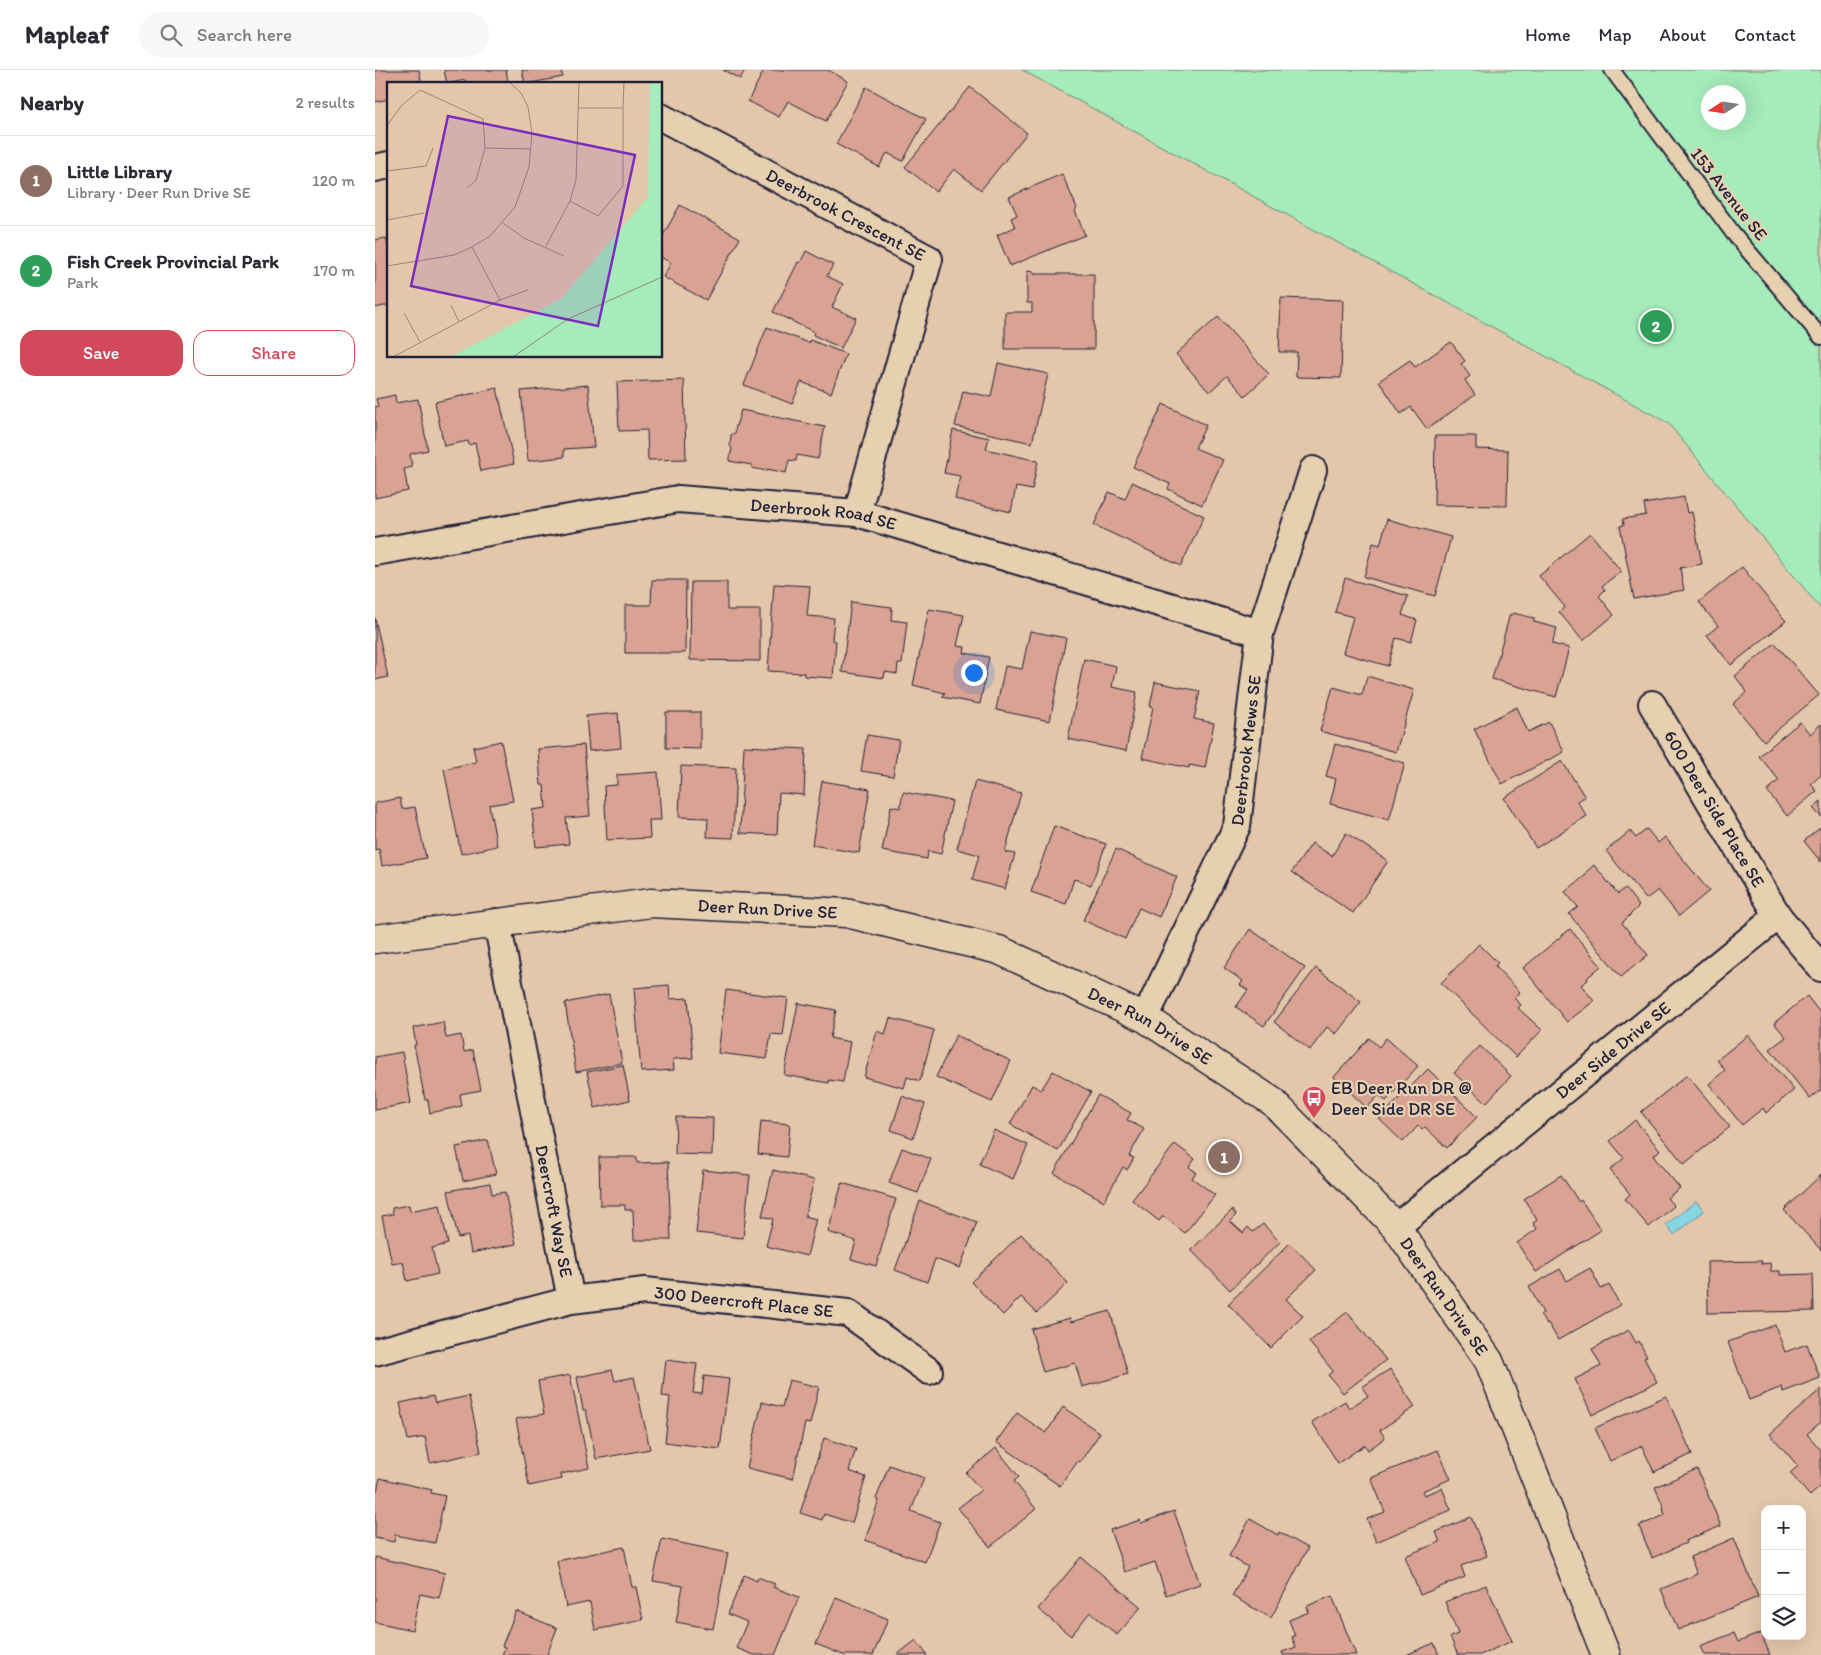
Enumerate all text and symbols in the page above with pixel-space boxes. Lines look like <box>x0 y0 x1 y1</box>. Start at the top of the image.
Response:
search box <box>139 12 489 57</box>
text: Mapleaf <box>25 20 109 49</box>
icon: search <box>157 21 185 49</box>
text: Search here <box>197 23 292 46</box>
text: Home <box>1525 24 1571 46</box>
text: Map <box>1599 24 1632 46</box>
text: About <box>1660 24 1706 46</box>
text: Contact <box>1734 24 1796 46</box>
inset map <box>387 82 663 358</box>
north arrow <box>1701 85 1746 130</box>
text: Nearby <box>20 90 84 115</box>
text: 2 results <box>295 93 355 112</box>
street label: 153 Avenue SE <box>1686 143 1772 245</box>
text: Little Library <box>67 160 172 183</box>
street label: Deerbrook Crescent SE <box>762 164 929 266</box>
text: 1 <box>32 171 40 190</box>
text: 120 m <box>312 171 355 190</box>
text: Library · Deer Run Drive SE <box>67 183 250 202</box>
text: Fish Creek Provincial Park <box>67 250 279 273</box>
text: 2 <box>32 261 40 280</box>
text: 170 m <box>313 261 355 280</box>
text: Park <box>67 273 98 292</box>
pin: 2 <box>1640 307 1672 345</box>
button: Save <box>20 330 183 376</box>
button: Share <box>193 330 355 376</box>
street label: Deerbrook Road SE <box>749 494 899 535</box>
your location <box>961 660 987 686</box>
street label: Deerbrook Mews SE <box>1226 674 1266 827</box>
street label: 600 Deer Side Place SE <box>1659 726 1770 891</box>
street label: Deer Run Drive SE <box>697 894 838 924</box>
street label: Deer Run Drive SE <box>1084 982 1216 1070</box>
street label: Deer Side Drive SE <box>1551 997 1675 1104</box>
place label: EB Deer Run DR @ Deer Side DR SE <box>1331 1077 1472 1120</box>
bus stop icon: EB Deer Run DR @ Deer Side DR SE <box>1301 1085 1327 1119</box>
pin: 1 <box>1208 1138 1240 1176</box>
street label: Deercroft Way SE <box>530 1143 578 1279</box>
street label: Deer Run Drive SE <box>1395 1233 1493 1360</box>
street label: 300 Deercroft Place SE <box>653 1281 834 1322</box>
map controls <box>1761 1505 1806 1640</box>
button: + <box>1761 1505 1806 1550</box>
button: − <box>1761 1550 1806 1595</box>
button: layers <box>1761 1595 1806 1640</box>

